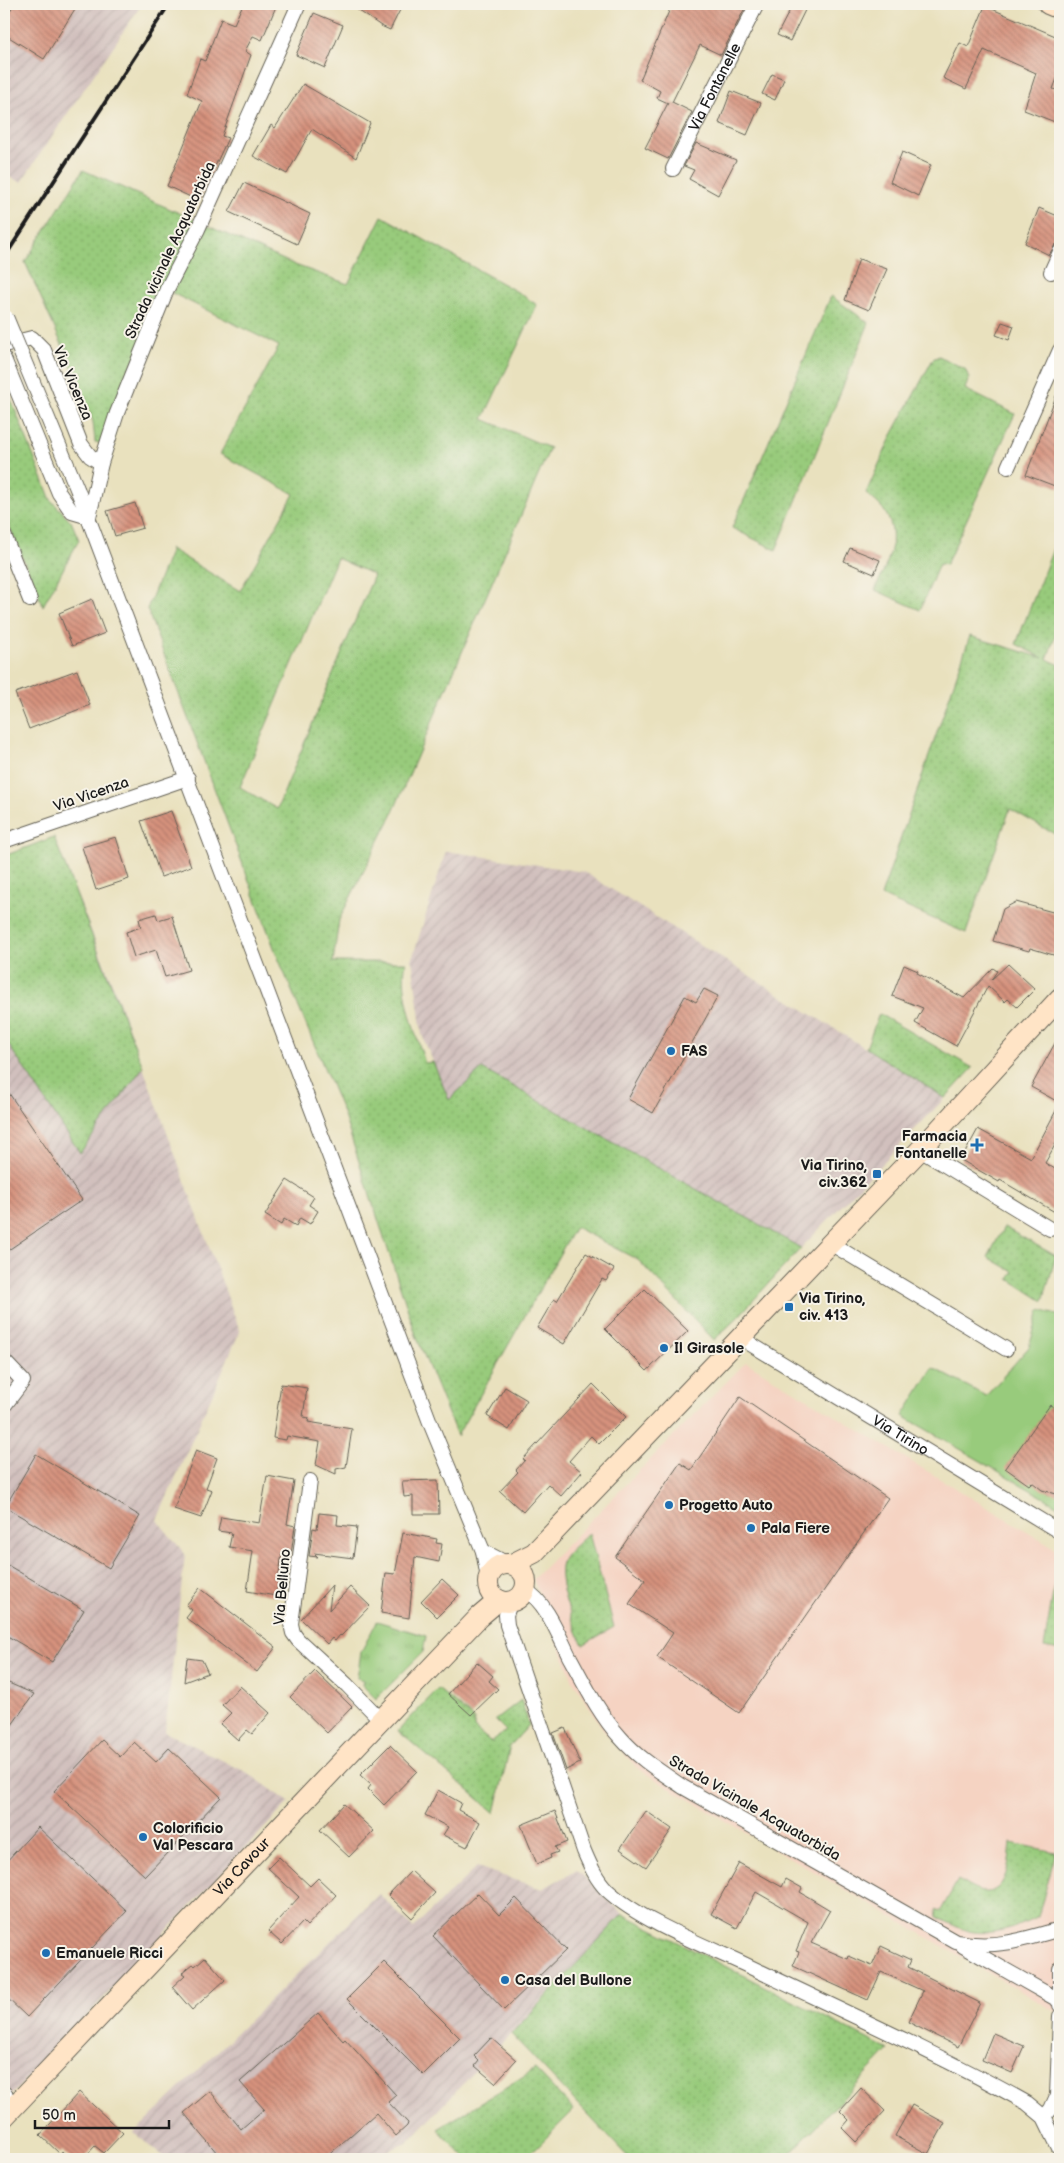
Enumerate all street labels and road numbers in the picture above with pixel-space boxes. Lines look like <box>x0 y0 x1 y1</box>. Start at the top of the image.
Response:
street label: Via Fontanelle <box>685 40 746 135</box>
street label: Strada vicinale Acquatorbida <box>121 159 220 342</box>
street label: Via Vicenza <box>48 343 97 423</box>
street label: Via Vicenza <box>51 773 131 816</box>
street label: Via Tirino <box>869 1411 932 1460</box>
street label: Via Belluno <box>270 1548 295 1626</box>
street label: Strada Vicinale Acquatorbida <box>666 1751 844 1865</box>
street label: Via Cavour <box>210 1834 275 1900</box>

